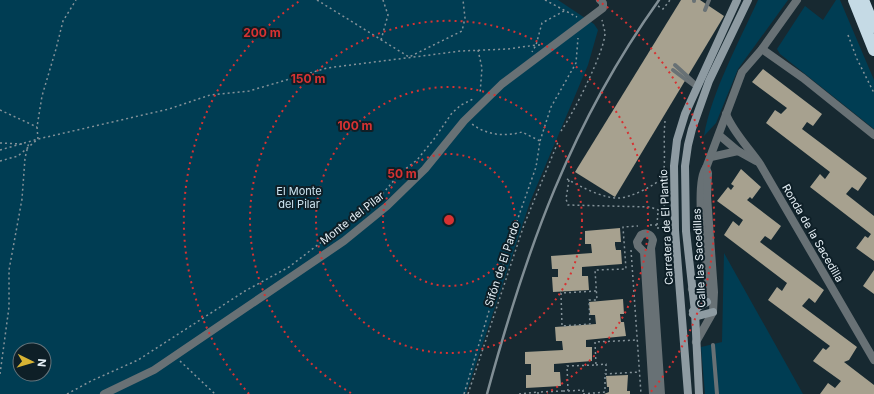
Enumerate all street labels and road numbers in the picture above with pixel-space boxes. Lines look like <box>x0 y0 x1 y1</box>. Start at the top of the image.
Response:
street label: Carretera de El Plantío <box>656 168 676 285</box>
street label: Ronda de la Sacedilla <box>779 181 847 285</box>
street label: Monte del Pilar <box>317 189 387 247</box>
street label: Calle las Sacedillas <box>689 208 709 308</box>
street label: Sifón de El Pardo <box>482 219 522 308</box>

